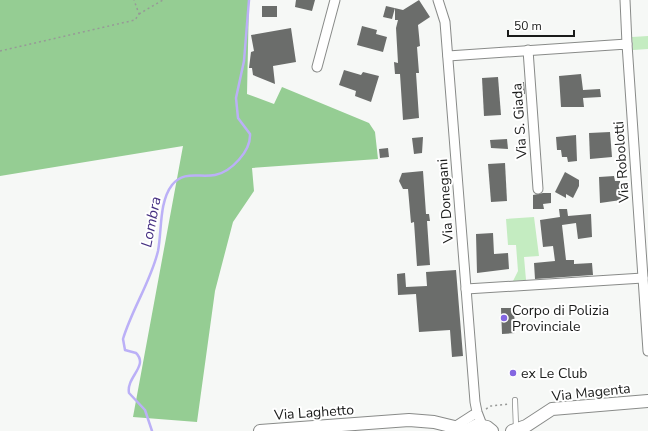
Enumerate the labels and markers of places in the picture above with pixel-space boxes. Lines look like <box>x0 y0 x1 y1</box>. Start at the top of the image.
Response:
place label: Corpo di Polizia Provinciale <box>512 301 609 336</box>
marker: Corpo di Polizia Provinciale <box>499 313 509 323</box>
place label: ex Le Club <box>521 364 588 383</box>
marker: ex Le Club <box>508 368 518 378</box>

